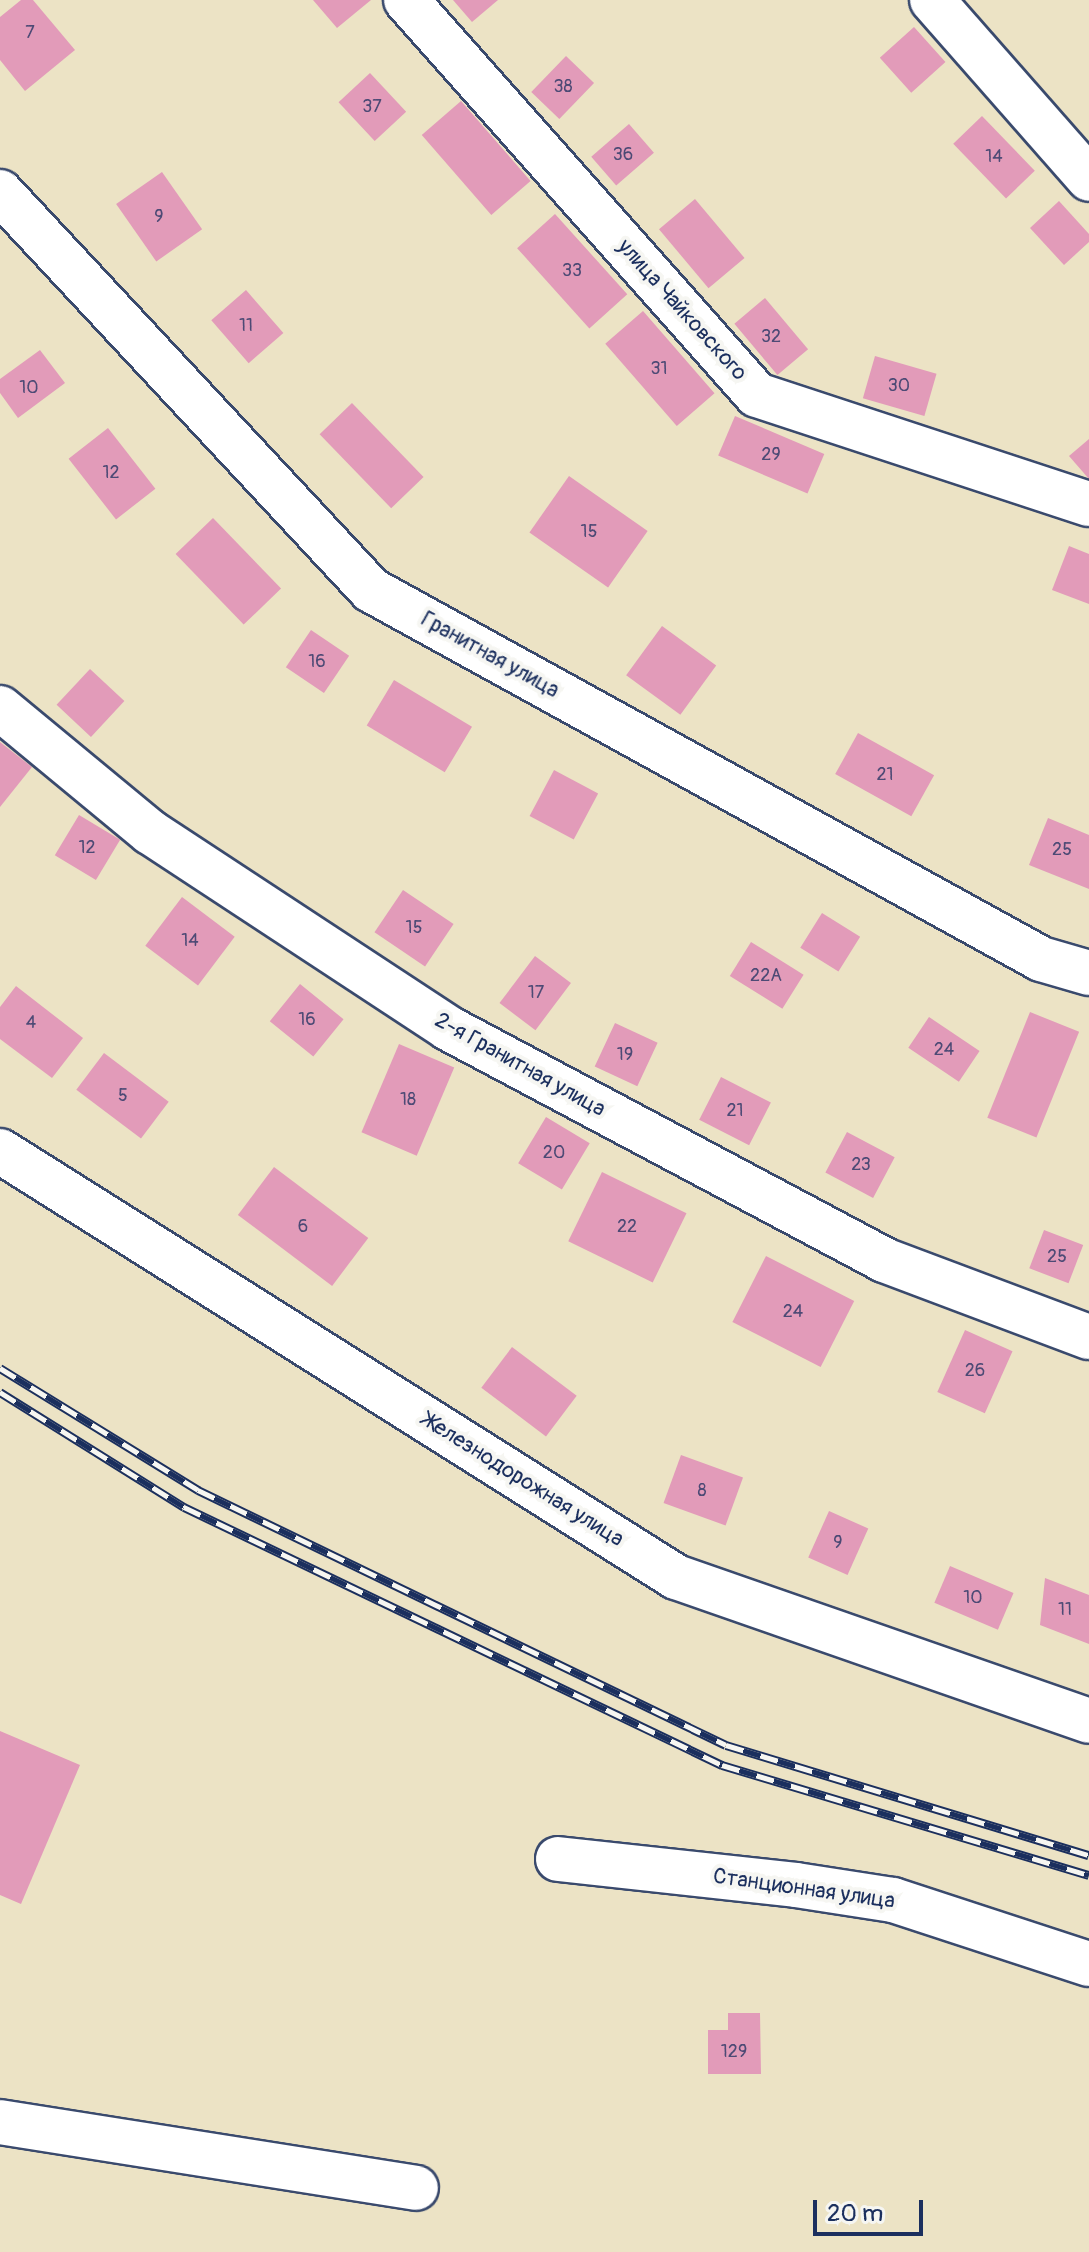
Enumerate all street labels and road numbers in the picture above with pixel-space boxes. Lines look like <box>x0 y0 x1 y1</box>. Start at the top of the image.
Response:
street label: улица Чайковского <box>612 234 752 386</box>
street label: Гранитная улица <box>416 606 564 704</box>
street label: 2-я Гранитная улица <box>430 1007 610 1123</box>
street label: Железнодорожная улица <box>418 1407 628 1553</box>
street label: Станционная улица <box>711 1863 897 1915</box>

